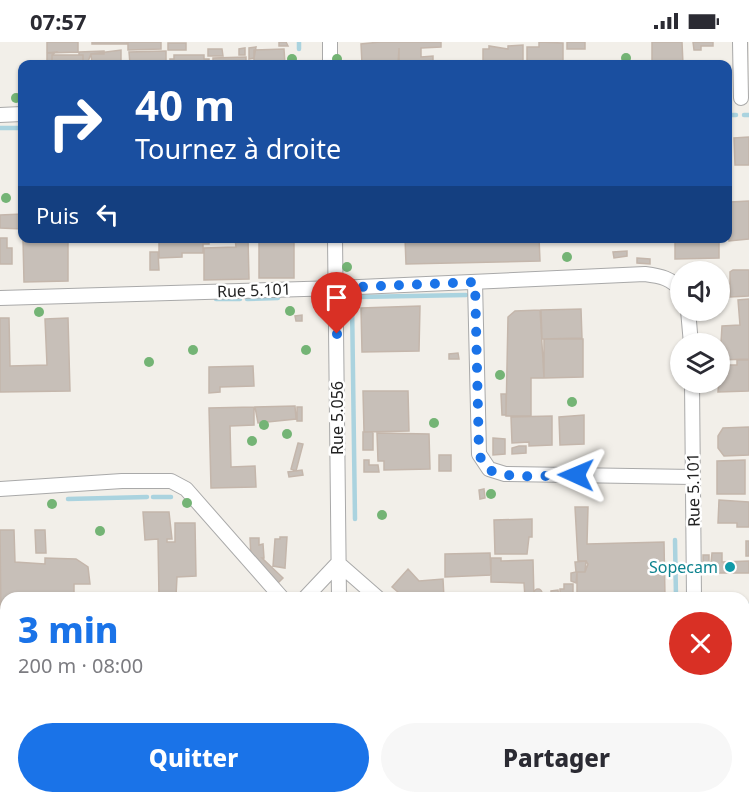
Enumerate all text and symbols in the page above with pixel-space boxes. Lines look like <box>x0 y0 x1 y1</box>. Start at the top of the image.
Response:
text: 07:57 <box>30 6 87 36</box>
text: 40 m <box>135 76 235 133</box>
icon: right <box>36 84 114 162</box>
text: Tournez à droite <box>135 130 341 167</box>
icon: left <box>91 198 124 231</box>
text: Puis <box>36 200 79 230</box>
map controls <box>670 261 730 393</box>
button: sound <box>670 261 730 321</box>
pin <box>311 272 362 334</box>
street label: Rue 5.101 <box>217 278 291 302</box>
icon: arrive <box>320 281 353 314</box>
button: layers <box>670 333 730 393</box>
street label: Rue 5.056 <box>326 381 348 455</box>
position arrow <box>544 443 608 507</box>
street label: Rue 5.101 <box>681 453 705 527</box>
place label: Sopecam <box>649 556 718 578</box>
marker: Sopecam <box>723 560 737 574</box>
text: 3 min <box>18 605 119 654</box>
button: close <box>669 612 732 675</box>
text: 200 m · 08:00 <box>18 652 143 679</box>
button: Quitter <box>18 723 369 792</box>
button: Partager <box>381 723 732 792</box>

